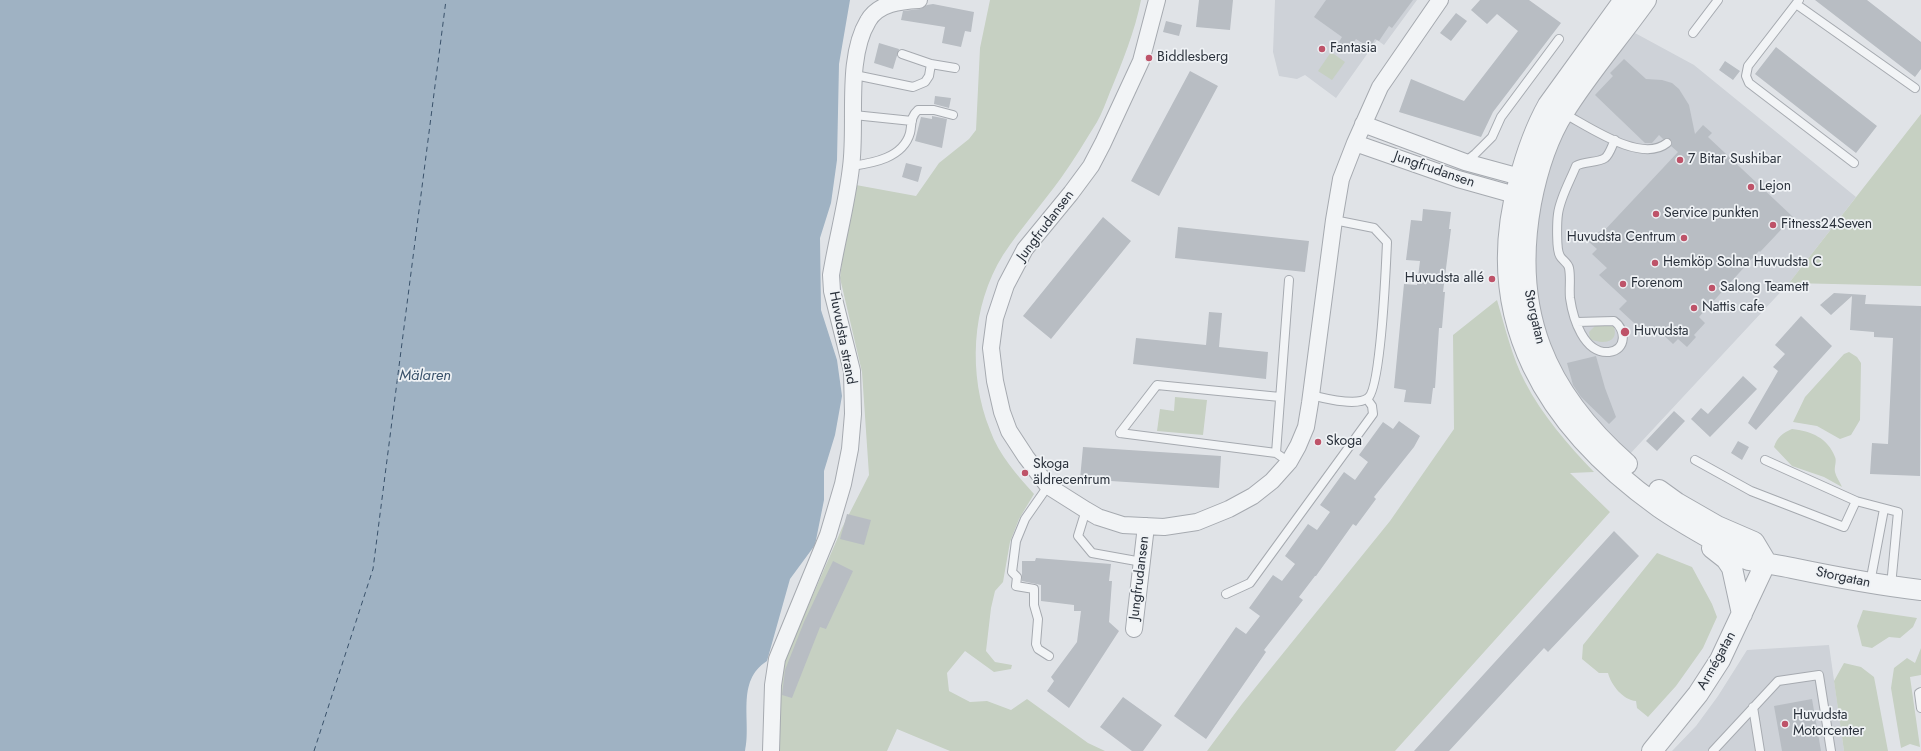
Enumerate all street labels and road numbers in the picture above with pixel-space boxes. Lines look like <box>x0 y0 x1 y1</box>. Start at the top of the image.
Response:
street label: Jungfrudansen <box>1391 148 1477 192</box>
street label: Jungfrudansen <box>1014 187 1078 265</box>
street label: Storgatan <box>1520 288 1548 346</box>
street label: Huvudsta strand <box>825 290 859 386</box>
street label: Jungfrudansen <box>1127 535 1153 621</box>
street label: Storgatan <box>1814 564 1872 592</box>
street label: Armégatan <box>1694 629 1740 693</box>

